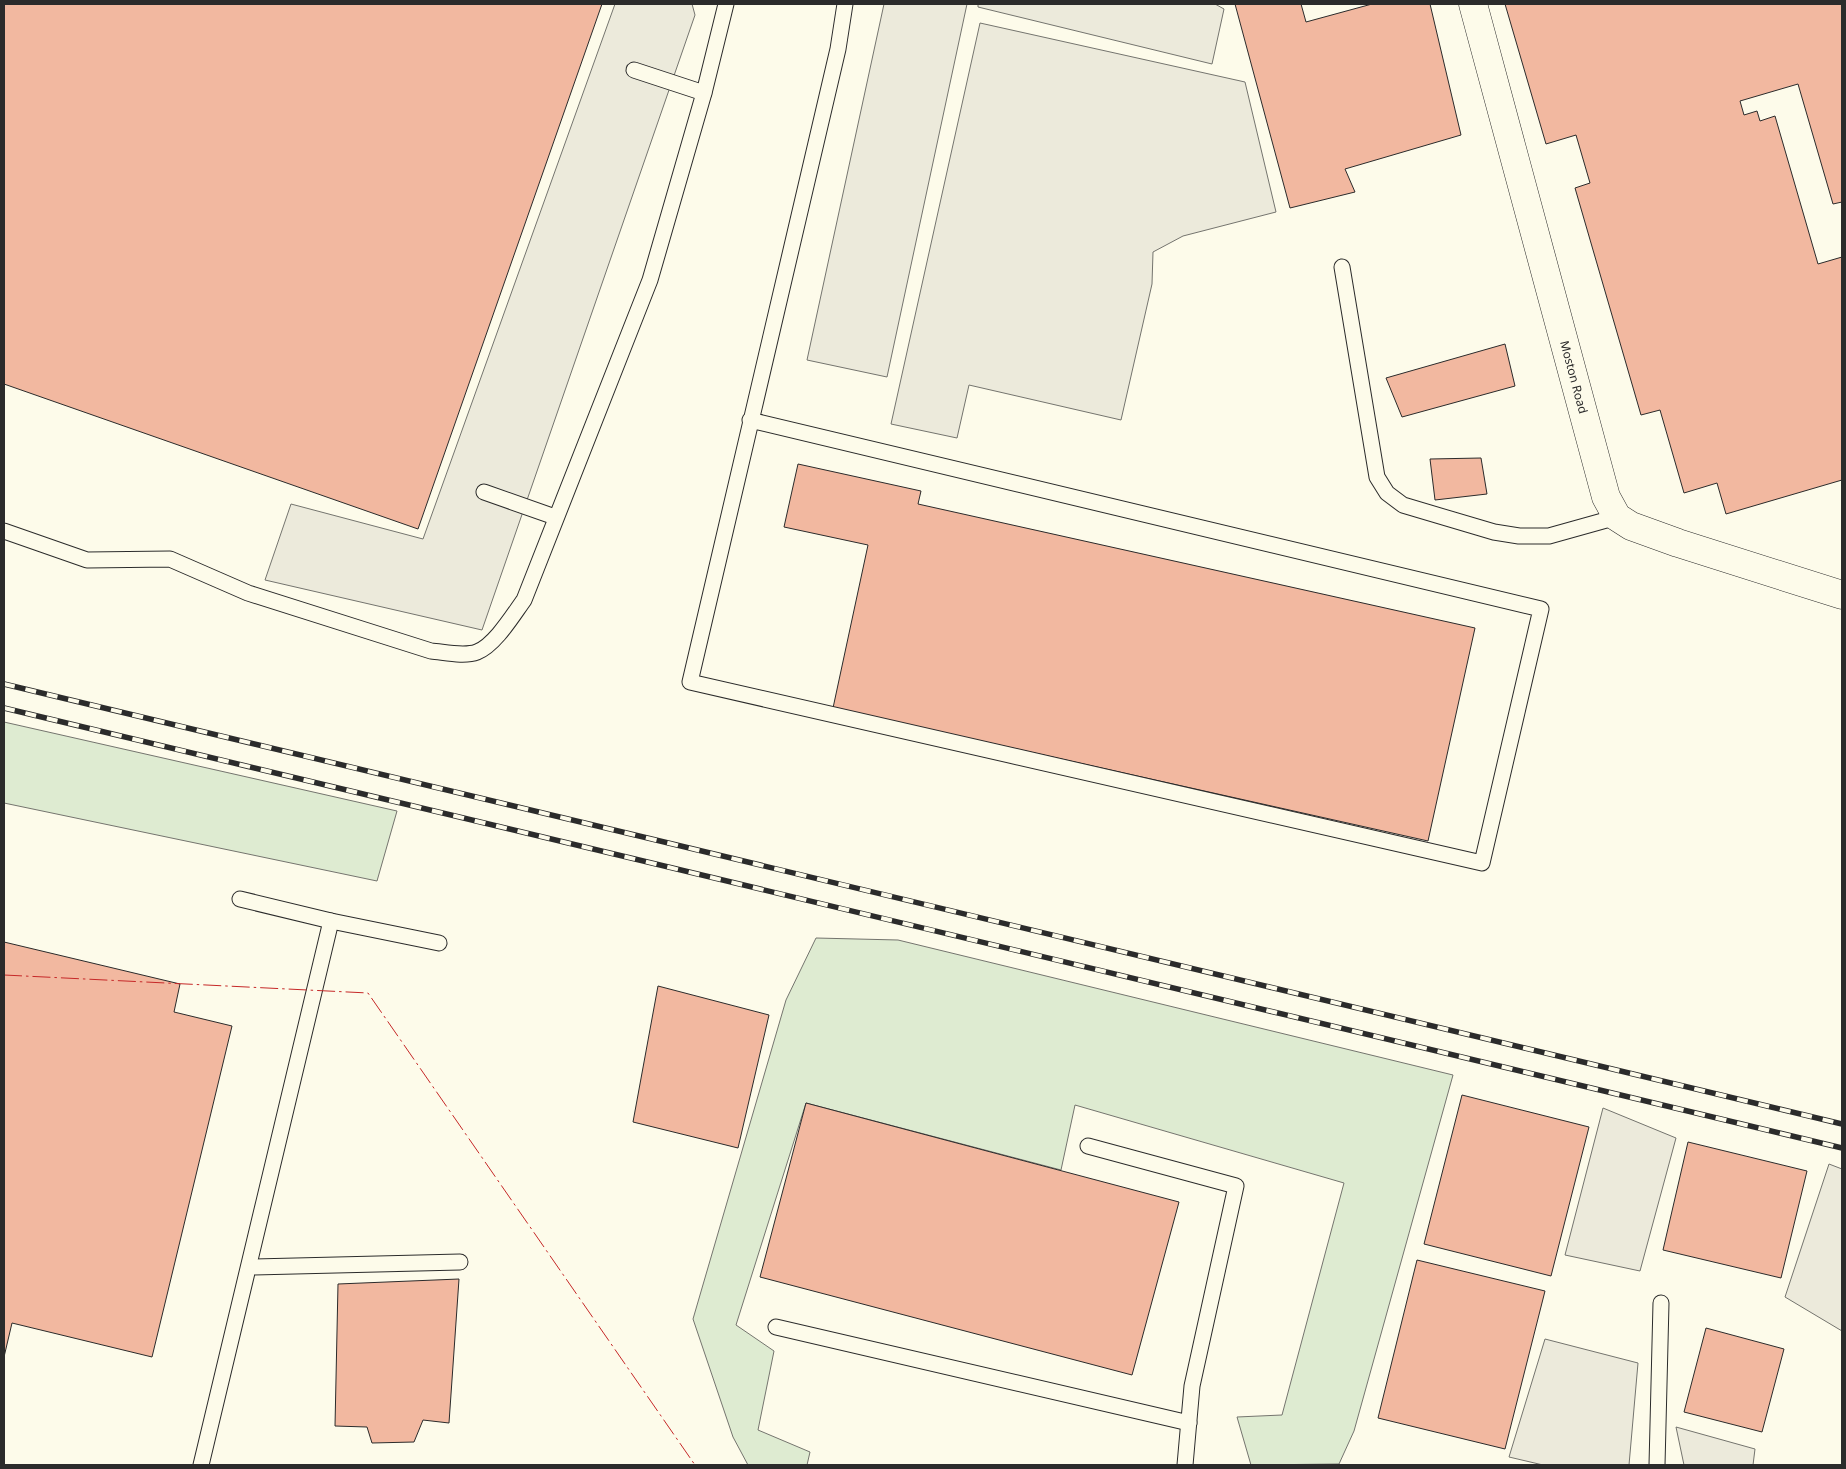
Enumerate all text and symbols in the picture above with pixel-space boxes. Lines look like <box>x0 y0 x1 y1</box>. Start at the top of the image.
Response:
street label: Moston Road <box>1556 339 1592 415</box>

